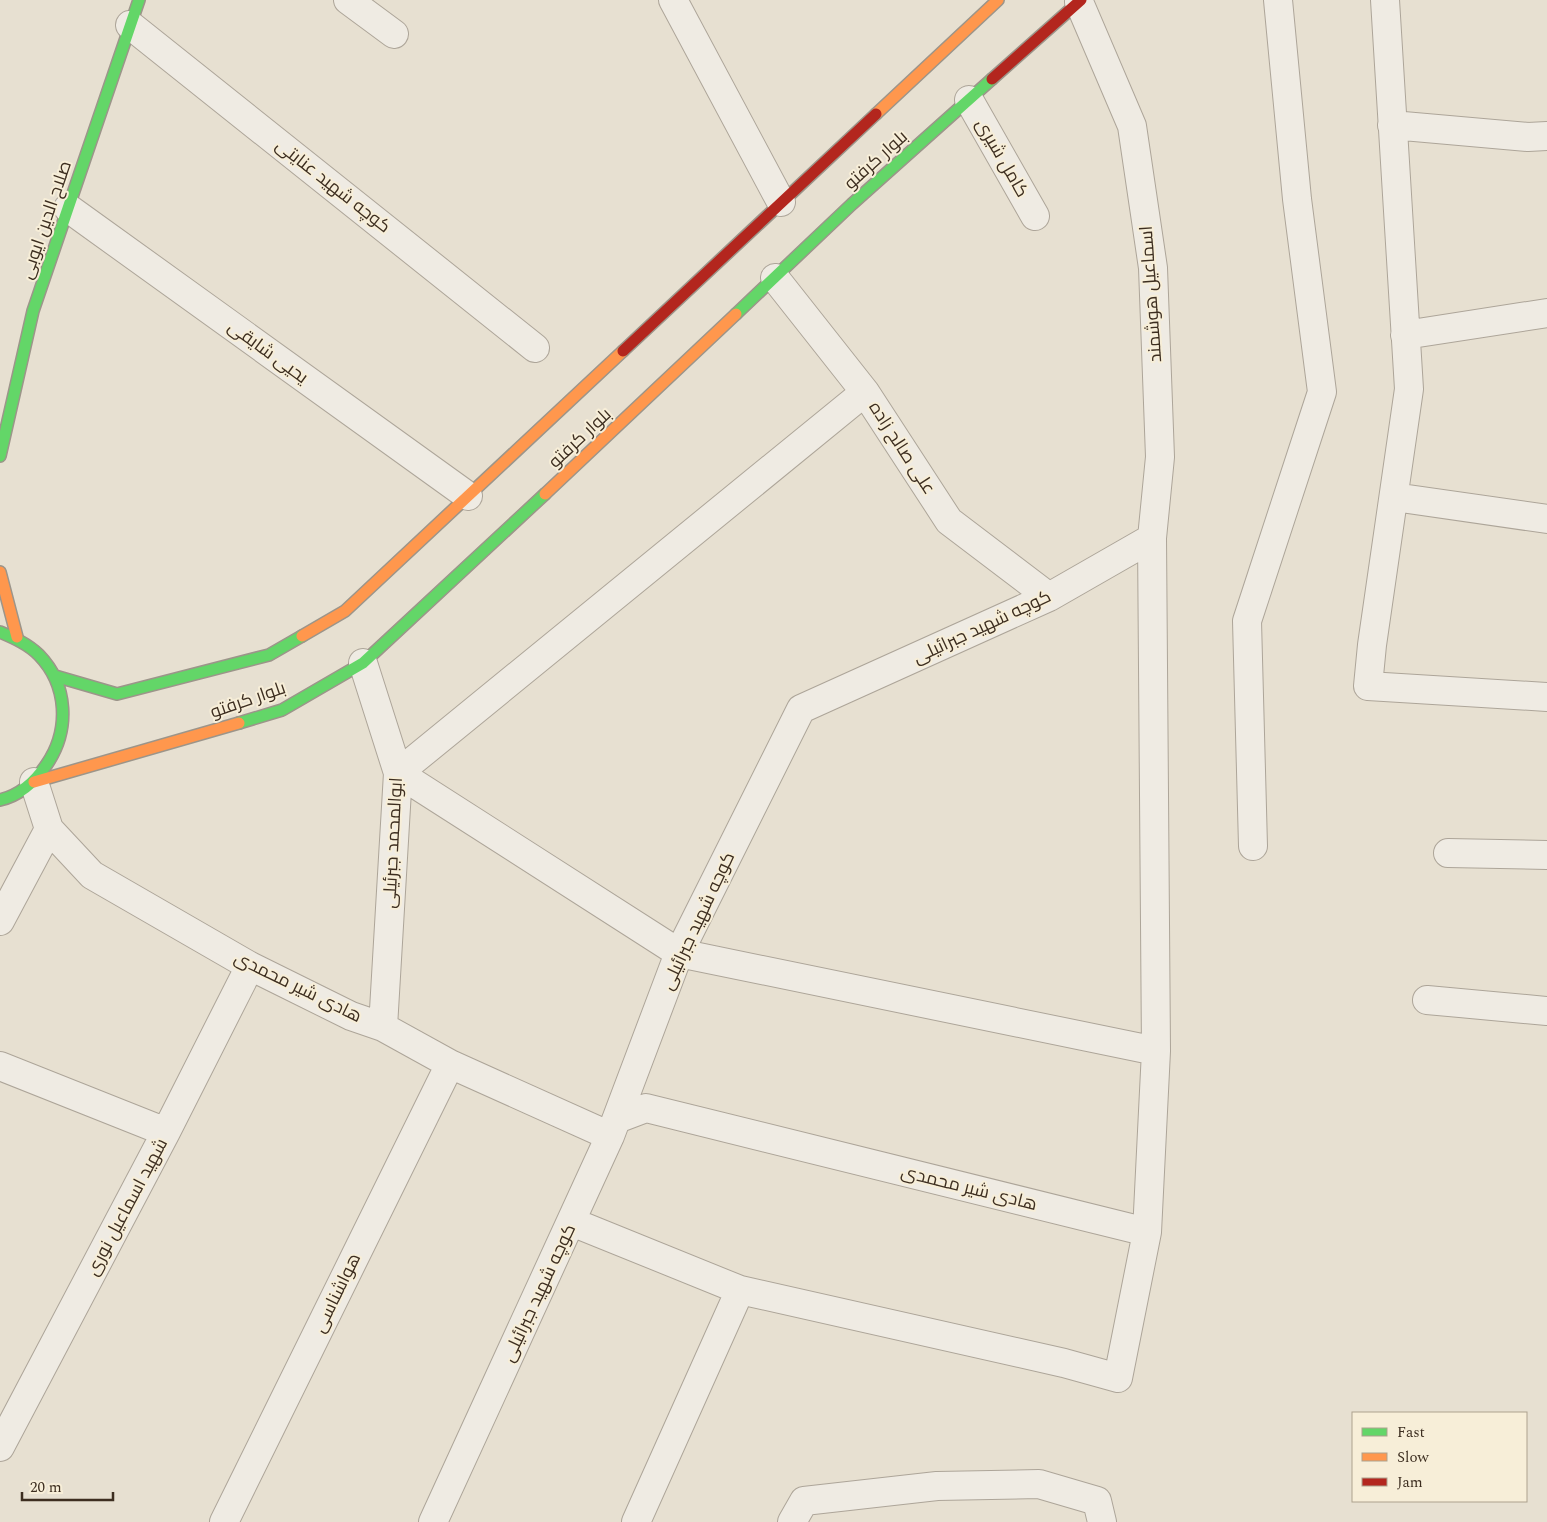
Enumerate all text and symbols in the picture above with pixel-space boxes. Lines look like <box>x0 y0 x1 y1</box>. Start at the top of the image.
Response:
street label: کامل شیری <box>969 114 1035 202</box>
street label: بلوار کرفتو <box>838 124 914 196</box>
street label: کوچه شهید عنایتی <box>270 132 396 240</box>
street label: صلاح الدین ایوبی <box>13 157 79 283</box>
street label: اسماعیل هوشمند <box>1133 225 1169 363</box>
street label: یحیی شایقی <box>222 314 314 391</box>
street label: علی صالح زاده <box>862 396 942 500</box>
street label: بلوار کرفتو <box>542 401 618 475</box>
street label: کوچه شهید جبرائیلی <box>908 583 1056 671</box>
street label: بلوار کرفتو <box>207 675 289 725</box>
street label: ابوالمحمد جبرئیلی <box>376 777 410 909</box>
street label: کوچه شهید جبرائیلی <box>654 847 742 995</box>
street label: هادی شیر محمدی <box>229 944 367 1030</box>
street label: شهید اسماعیل نوری <box>79 1133 175 1281</box>
street label: هادی شیر محمدی <box>898 1158 1040 1218</box>
street label: کوچه شهید جبرائیلی <box>495 1219 583 1367</box>
street label: هواشناسی <box>306 1248 368 1338</box>
legend <box>1352 1412 1527 1502</box>
text: Fast <box>1397 1421 1425 1444</box>
text: Slow <box>1397 1446 1429 1469</box>
scale bar <box>22 1470 114 1502</box>
text: Jam <box>1397 1471 1423 1494</box>
text: 20 m <box>30 1476 62 1499</box>

